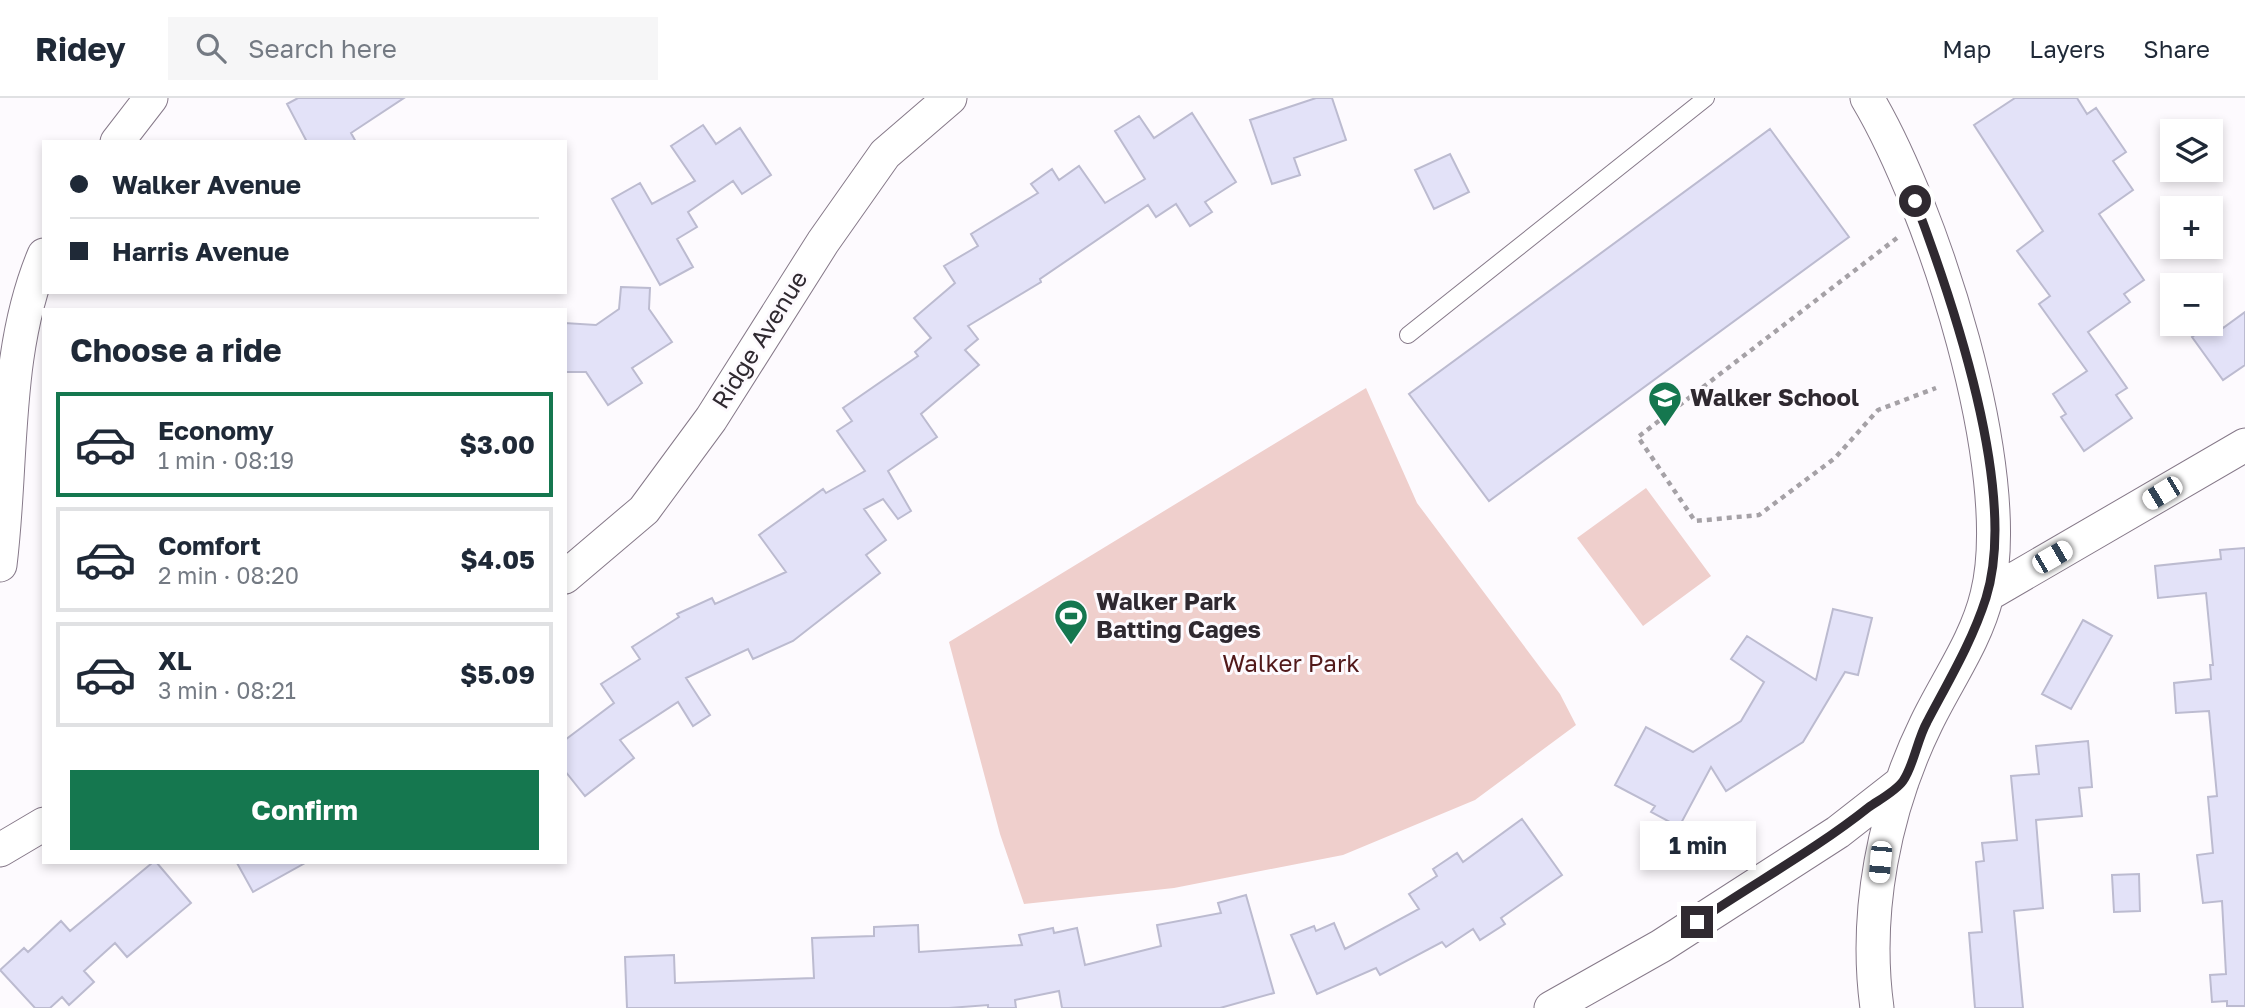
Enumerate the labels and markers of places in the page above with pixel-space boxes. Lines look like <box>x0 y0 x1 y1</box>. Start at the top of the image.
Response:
school or university icon: Walker School <box>1646 379 1684 428</box>
place label: Walker School <box>1690 382 1859 411</box>
place label: Walker Park Batting Cages <box>1096 586 1261 643</box>
sports icon: Walker Park Batting Cages <box>1052 597 1090 646</box>

